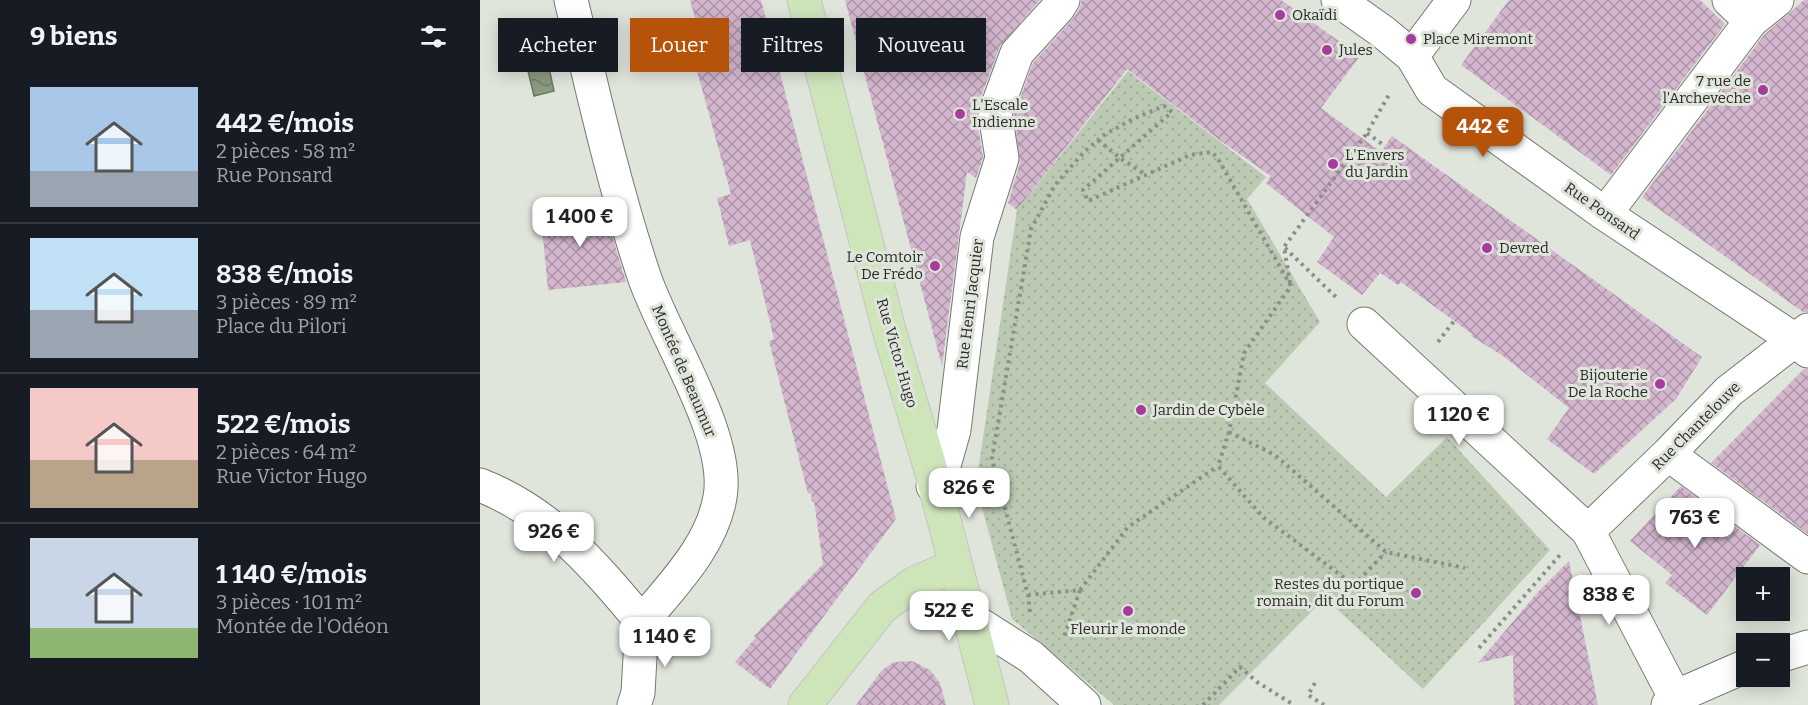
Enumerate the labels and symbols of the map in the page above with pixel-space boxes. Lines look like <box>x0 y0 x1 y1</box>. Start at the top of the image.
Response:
place label: Okaïdi <box>1292 6 1338 24</box>
marker: Okaïdi <box>1273 8 1287 22</box>
place label: Place Miremont <box>1423 30 1533 48</box>
marker: Place Miremont <box>1404 32 1418 46</box>
place label: Jules <box>1338 41 1373 59</box>
marker: Jules <box>1320 43 1334 57</box>
place label: 7 rue de l'Archeveche <box>1663 72 1751 107</box>
marker: 7 rue de l'Archeveche <box>1756 83 1770 97</box>
place label: L'Escale Indienne <box>972 96 1036 131</box>
marker: L'Escale Indienne <box>953 107 967 121</box>
pin: 442 € <box>1441 107 1525 158</box>
place label: L'Envers du Jardin <box>1345 146 1409 181</box>
marker: L'Envers du Jardin <box>1326 157 1340 171</box>
street label: Rue Ponsard <box>1561 179 1643 244</box>
pin: 1 400 € <box>525 197 635 248</box>
street label: Rue Henri Jacquier <box>953 238 987 370</box>
place label: Devred <box>1499 239 1549 257</box>
marker: Devred <box>1480 241 1494 255</box>
place label: Le Comtoir De Frédo <box>847 248 923 283</box>
marker: Le Comtoir De Frédo <box>928 259 942 273</box>
street label: Rue Victor Hugo <box>873 296 921 410</box>
street label: Montée de Beaumur <box>648 302 720 440</box>
place label: Bijouterie De la Roche <box>1568 366 1648 401</box>
marker: Bijouterie De la Roche <box>1653 377 1667 391</box>
street label: Rue Chantelouve <box>1648 378 1744 474</box>
pin: 1 120 € <box>1404 395 1514 446</box>
place label: Jardin de Cybèle <box>1152 401 1265 419</box>
marker: Jardin de Cybèle <box>1134 403 1148 417</box>
pin: 826 € <box>927 468 1011 519</box>
pin: 763 € <box>1653 498 1737 549</box>
pin: 926 € <box>512 512 596 563</box>
place label: Restes du portique romain, dit du Forum <box>1257 575 1405 610</box>
pin: 838 € <box>1567 575 1651 626</box>
marker: Restes du portique romain, dit du Forum <box>1409 586 1423 600</box>
pin: 522 € <box>907 591 991 642</box>
marker: Fleurir le monde <box>1121 604 1135 618</box>
pin: 1 140 € <box>610 617 720 668</box>
place label: Fleurir le monde <box>1070 620 1186 638</box>

